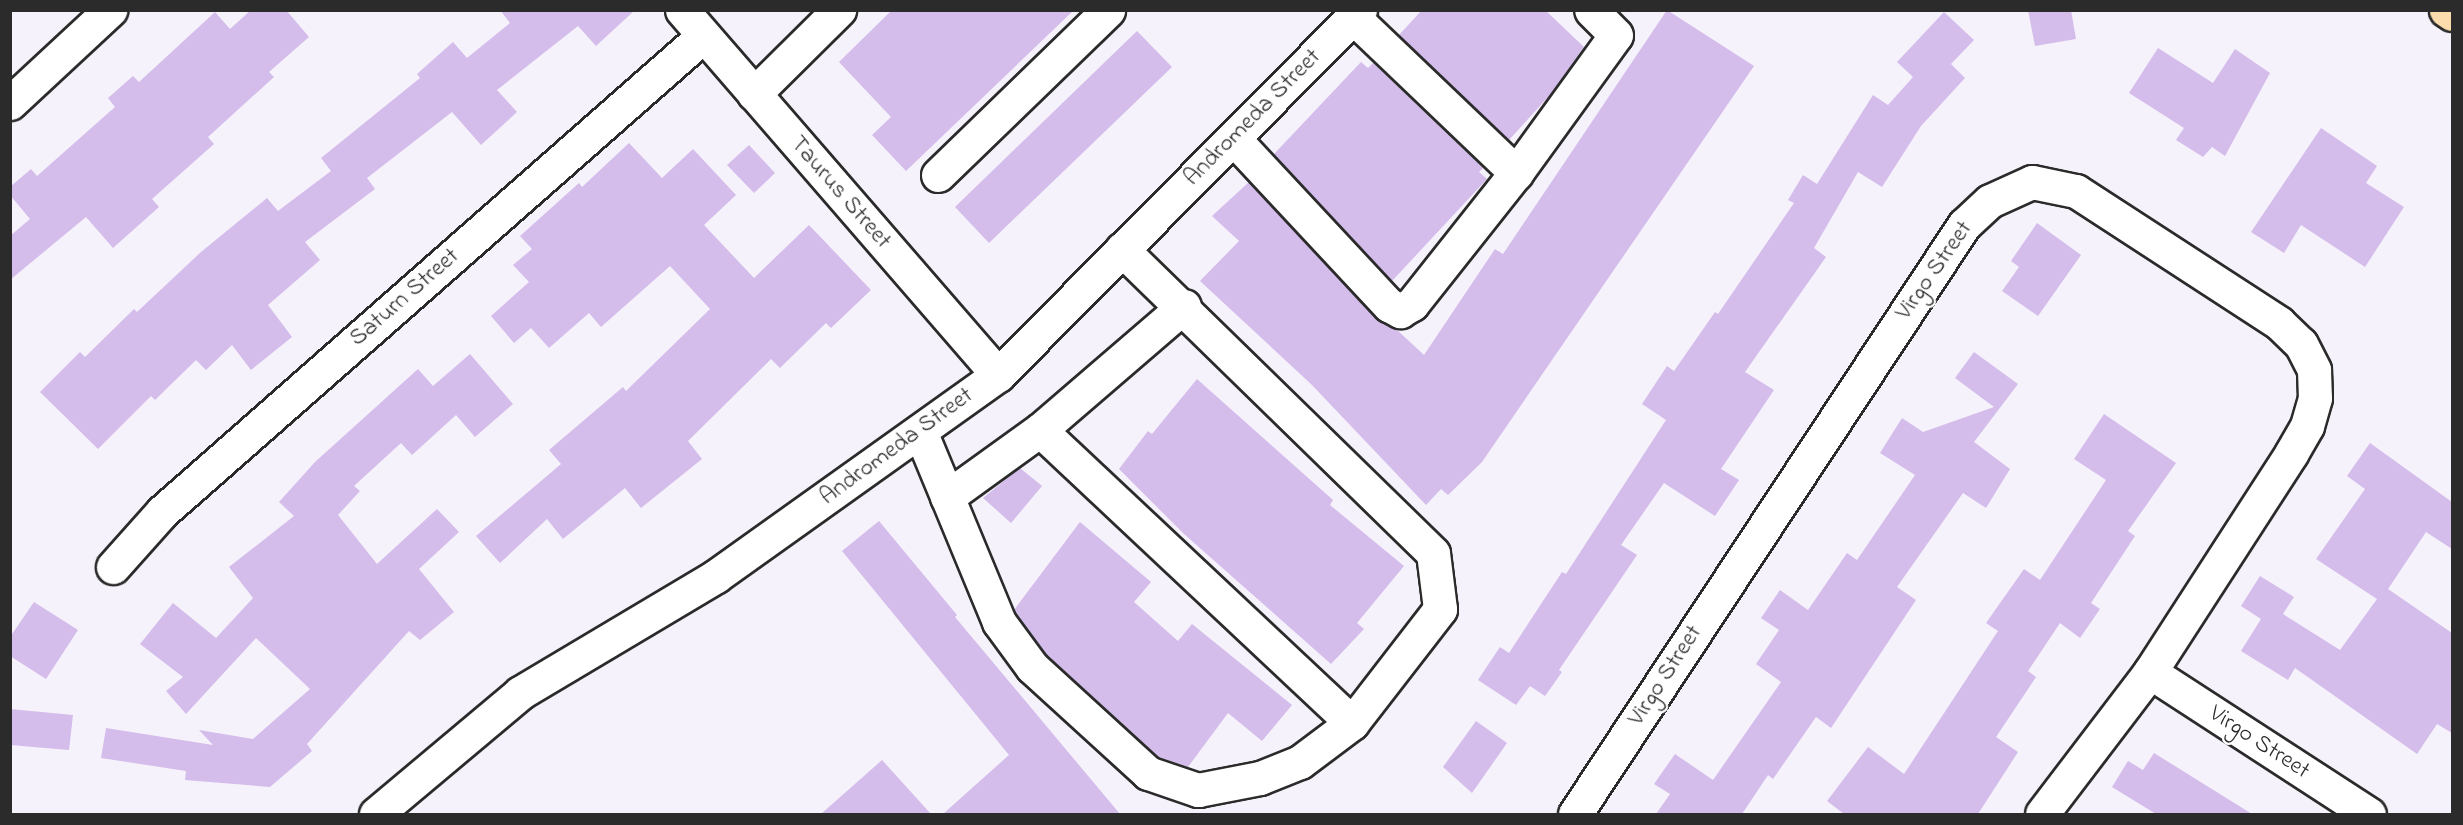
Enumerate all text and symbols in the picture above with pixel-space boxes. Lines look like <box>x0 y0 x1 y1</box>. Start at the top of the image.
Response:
street label: Andromeda Street <box>1178 43 1328 193</box>
street label: Taurus Street <box>783 131 897 255</box>
street label: Virgo Street <box>1891 216 1979 326</box>
street label: Saturn Street <box>344 243 466 353</box>
street label: Andromeda Street <box>815 382 979 512</box>
street label: Virgo Street <box>1623 620 1709 732</box>
street label: Virgo Street <box>2203 700 2315 786</box>

